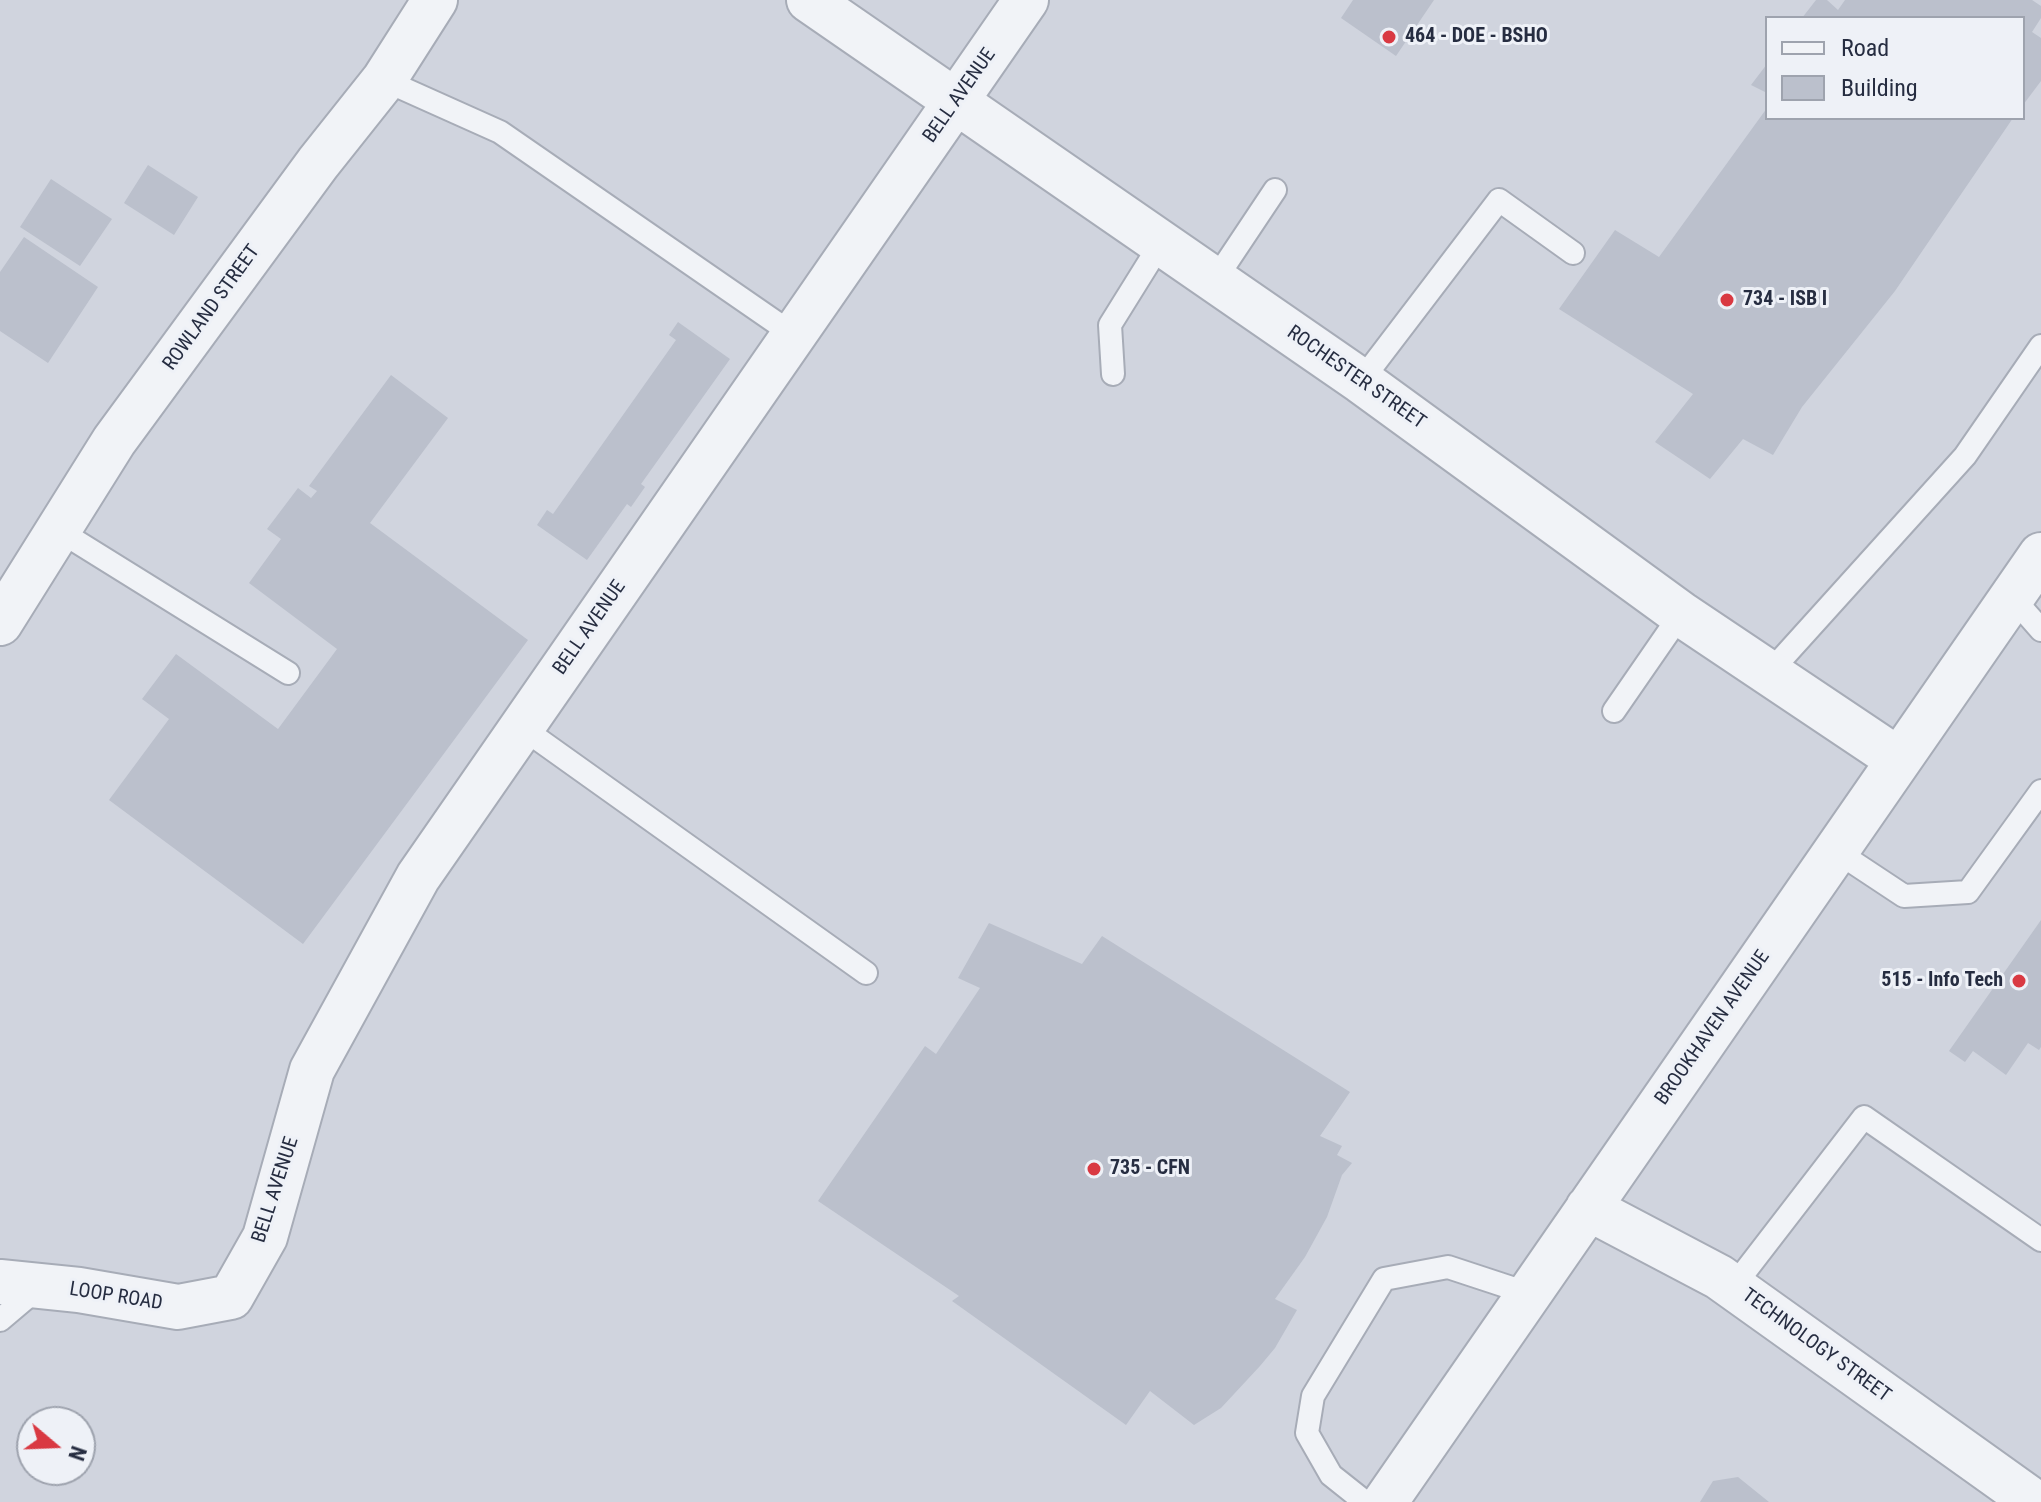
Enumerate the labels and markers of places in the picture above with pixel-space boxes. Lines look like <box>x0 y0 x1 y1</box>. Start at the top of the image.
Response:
place label: 464 - DOE - BSHO <box>1405 25 1548 49</box>
marker: 464 - DOE - BSHO <box>1380 28 1398 46</box>
place label: 734 - ISB I <box>1743 288 1827 312</box>
marker: 734 - ISB I <box>1718 291 1736 309</box>
place label: 515 - Info Tech <box>1881 969 2003 993</box>
marker: 515 - Info Tech <box>2010 972 2028 990</box>
place label: 735 - CFN <box>1110 1157 1190 1181</box>
marker: 735 - CFN <box>1085 1160 1103 1178</box>

